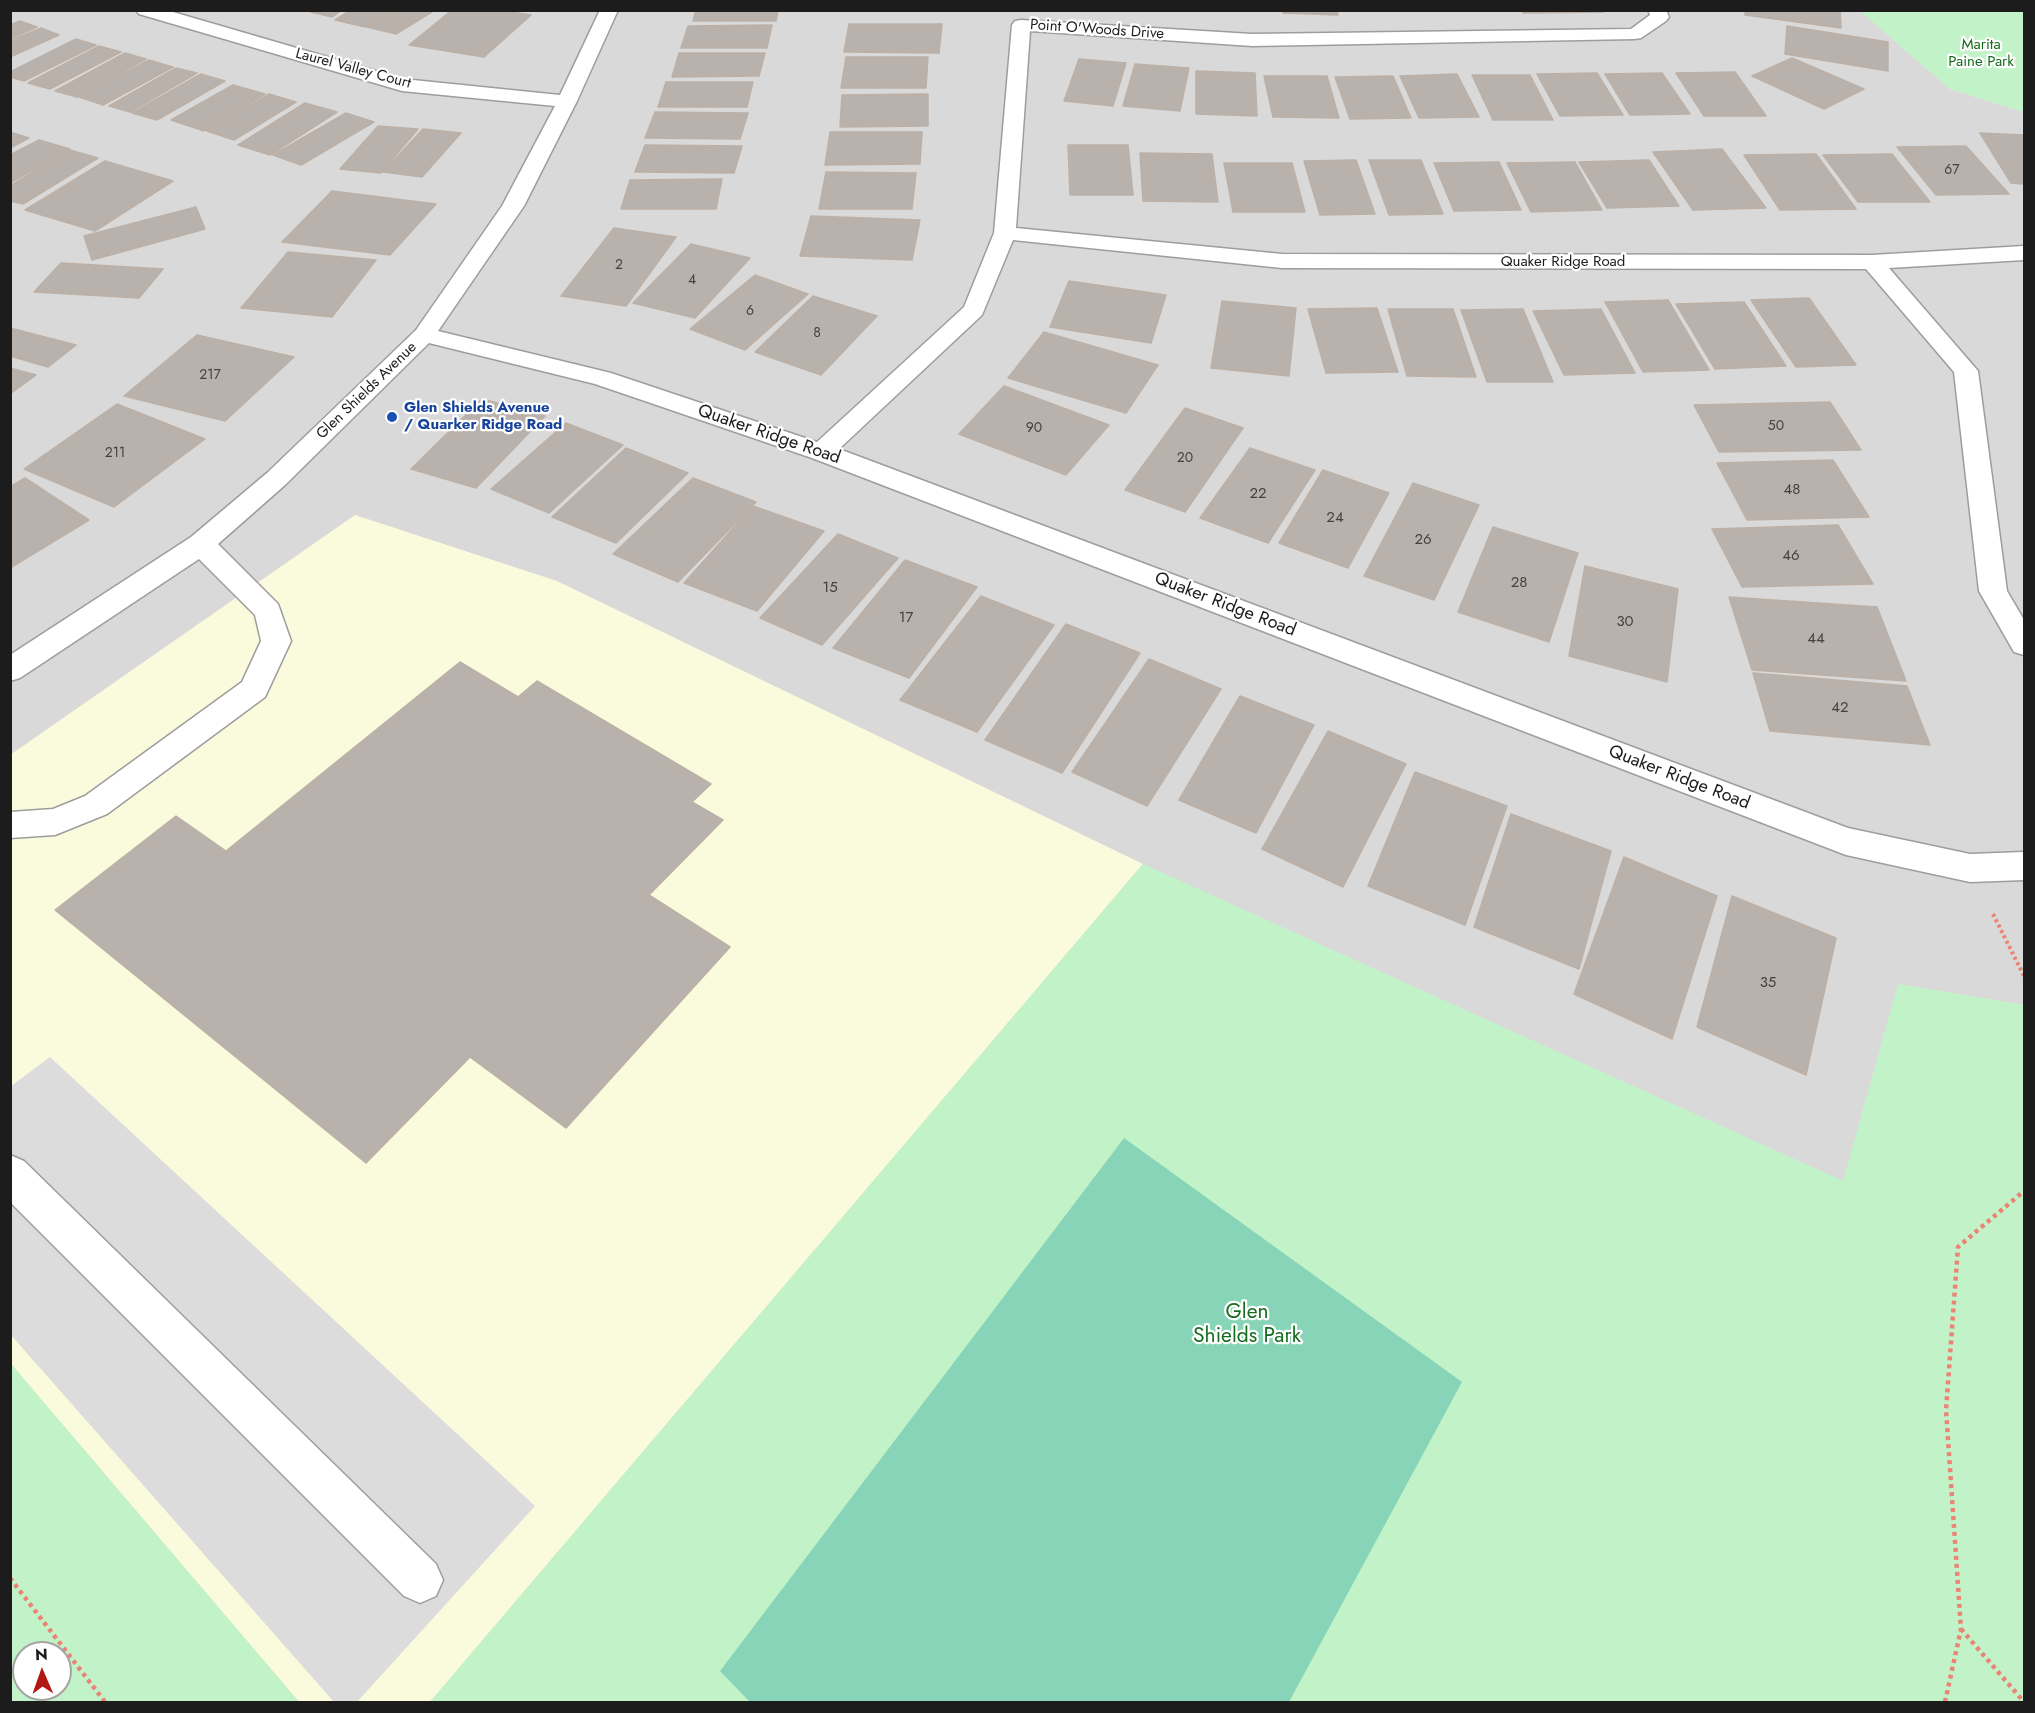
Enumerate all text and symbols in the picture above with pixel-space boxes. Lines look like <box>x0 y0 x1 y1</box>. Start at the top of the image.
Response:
street label: Point O'Woods Drive <box>1029 16 1165 44</box>
park label: Marita Paine Park <box>1948 36 2014 71</box>
street label: Laurel Valley Court <box>293 45 413 93</box>
house number: 67 <box>1944 163 1960 179</box>
street label: Quaker Ridge Road <box>1501 253 1625 271</box>
house number: 2 <box>615 258 623 274</box>
house number: 4 <box>688 273 696 289</box>
house number: 6 <box>746 304 754 320</box>
house number: 8 <box>813 326 821 342</box>
street label: Glen Shields Avenue <box>313 339 421 443</box>
house number: 217 <box>199 368 221 384</box>
place label: Glen Shields Avenue / Quarker Ridge Road <box>404 399 562 434</box>
street label: Quaker Ridge Road <box>695 400 843 470</box>
marker: Glen Shields Avenue / Quarker Ridge Road <box>385 410 399 424</box>
house number: 50 <box>1768 419 1784 435</box>
house number: 90 <box>1026 421 1042 437</box>
house number: 211 <box>105 446 125 462</box>
house number: 20 <box>1177 451 1193 467</box>
house number: 48 <box>1784 481 1800 499</box>
house number: 22 <box>1249 485 1267 503</box>
house number: 24 <box>1326 509 1344 527</box>
house number: 26 <box>1414 531 1432 549</box>
house number: 46 <box>1782 547 1800 565</box>
street label: Quaker Ridge Road <box>1151 568 1299 642</box>
house number: 28 <box>1511 574 1527 592</box>
house number: 15 <box>822 579 838 597</box>
house number: 17 <box>899 609 913 627</box>
house number: 30 <box>1616 613 1634 631</box>
house number: 44 <box>1807 630 1825 648</box>
house number: 42 <box>1831 699 1849 717</box>
street label: Quaker Ridge Road <box>1605 741 1753 815</box>
house number: 35 <box>1760 974 1776 992</box>
park label: Glen Shields Park <box>1193 1300 1301 1350</box>
north arrow <box>12 1641 72 1701</box>
text: N <box>35 1643 48 1666</box>

